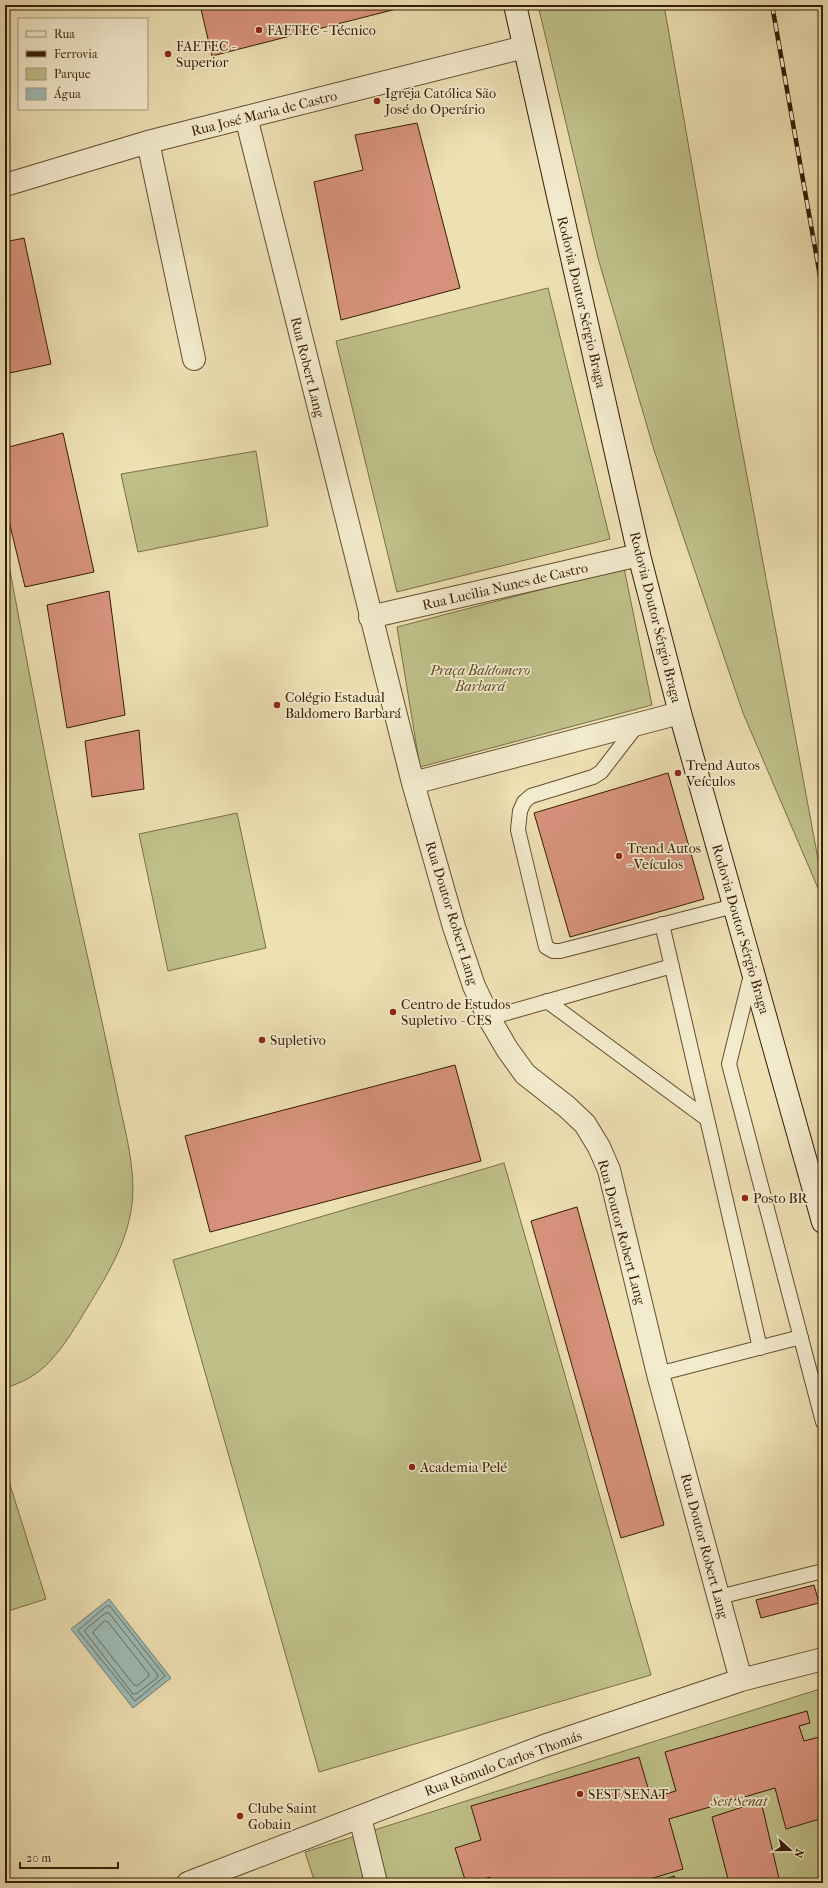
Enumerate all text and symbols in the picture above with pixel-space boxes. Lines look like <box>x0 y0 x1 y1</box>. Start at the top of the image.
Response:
legend <box>18 18 148 110</box>
place label: FAETEC - Técnico <box>267 22 376 39</box>
marker: FAETEC - Técnico <box>254 25 264 35</box>
text: Rua <box>54 27 75 41</box>
place label: FAETEC - Superior <box>176 38 237 71</box>
text: Ferrovia <box>54 47 98 61</box>
marker: FAETEC - Superior <box>163 49 173 59</box>
text: Parque <box>54 67 91 81</box>
place label: Igreja Católica São José do Operário <box>384 85 496 118</box>
text: Água <box>53 86 81 101</box>
street label: Rua José Maria de Castro <box>189 87 339 140</box>
marker: Igreja Católica São José do Operário <box>372 96 382 106</box>
street label: Rodovia Doutor Sérgio Braga <box>553 215 610 390</box>
street label: Rua Robert Lang <box>287 315 328 420</box>
street label: Rodovia Doutor Sérgio Braga <box>626 530 685 705</box>
street label: Rua Lucilia Nunes de Castro <box>421 559 590 614</box>
park label: Praça Baldomero Barbará <box>429 662 530 695</box>
place label: Colégio Estadual Baldomero Barbará <box>285 689 402 722</box>
marker: Colégio Estadual Baldomero Barbará <box>272 700 282 710</box>
place label: Trend Autos Veículos <box>685 757 760 790</box>
marker: Trend Autos Veículos <box>673 768 683 778</box>
street label: Rua Doutor Robert Lang <box>422 839 482 988</box>
place label: Trend Autos - Veículos <box>627 840 701 873</box>
street label: Rodovia Doutor Sérgio Braga <box>708 842 773 1017</box>
marker: Trend Autos - Veículos <box>614 851 624 861</box>
place label: Centro de Estudos Supletivo - CES <box>401 996 510 1029</box>
marker: Centro de Estudos Supletivo - CES <box>388 1007 398 1017</box>
place label: Supletivo <box>270 1032 326 1049</box>
marker: Supletivo <box>257 1035 267 1045</box>
street label: Rua Doutor Robert Lang <box>594 1158 649 1307</box>
place label: Posto BR <box>753 1190 809 1207</box>
marker: Posto BR <box>740 1193 750 1203</box>
place label: Academia Pelé <box>419 1459 507 1476</box>
marker: Academia Pelé <box>407 1462 417 1472</box>
street label: Rua Doutor Robert Lang <box>677 1472 732 1621</box>
street label: Rua Rômulo Carlos Thomás <box>422 1727 584 1800</box>
place label: SEST/SENAT <box>588 1786 669 1803</box>
marker: SEST/SENAT <box>575 1789 585 1799</box>
park label: Sest Senat <box>710 1793 768 1810</box>
place label: Clube Saint Gobain <box>248 1800 317 1833</box>
marker: Clube Saint Gobain <box>235 1811 245 1821</box>
north arrow <box>770 1830 810 1870</box>
scale bar <box>20 1844 118 1870</box>
text: N <box>791 1847 806 1860</box>
text: 20 m <box>26 1851 51 1865</box>

